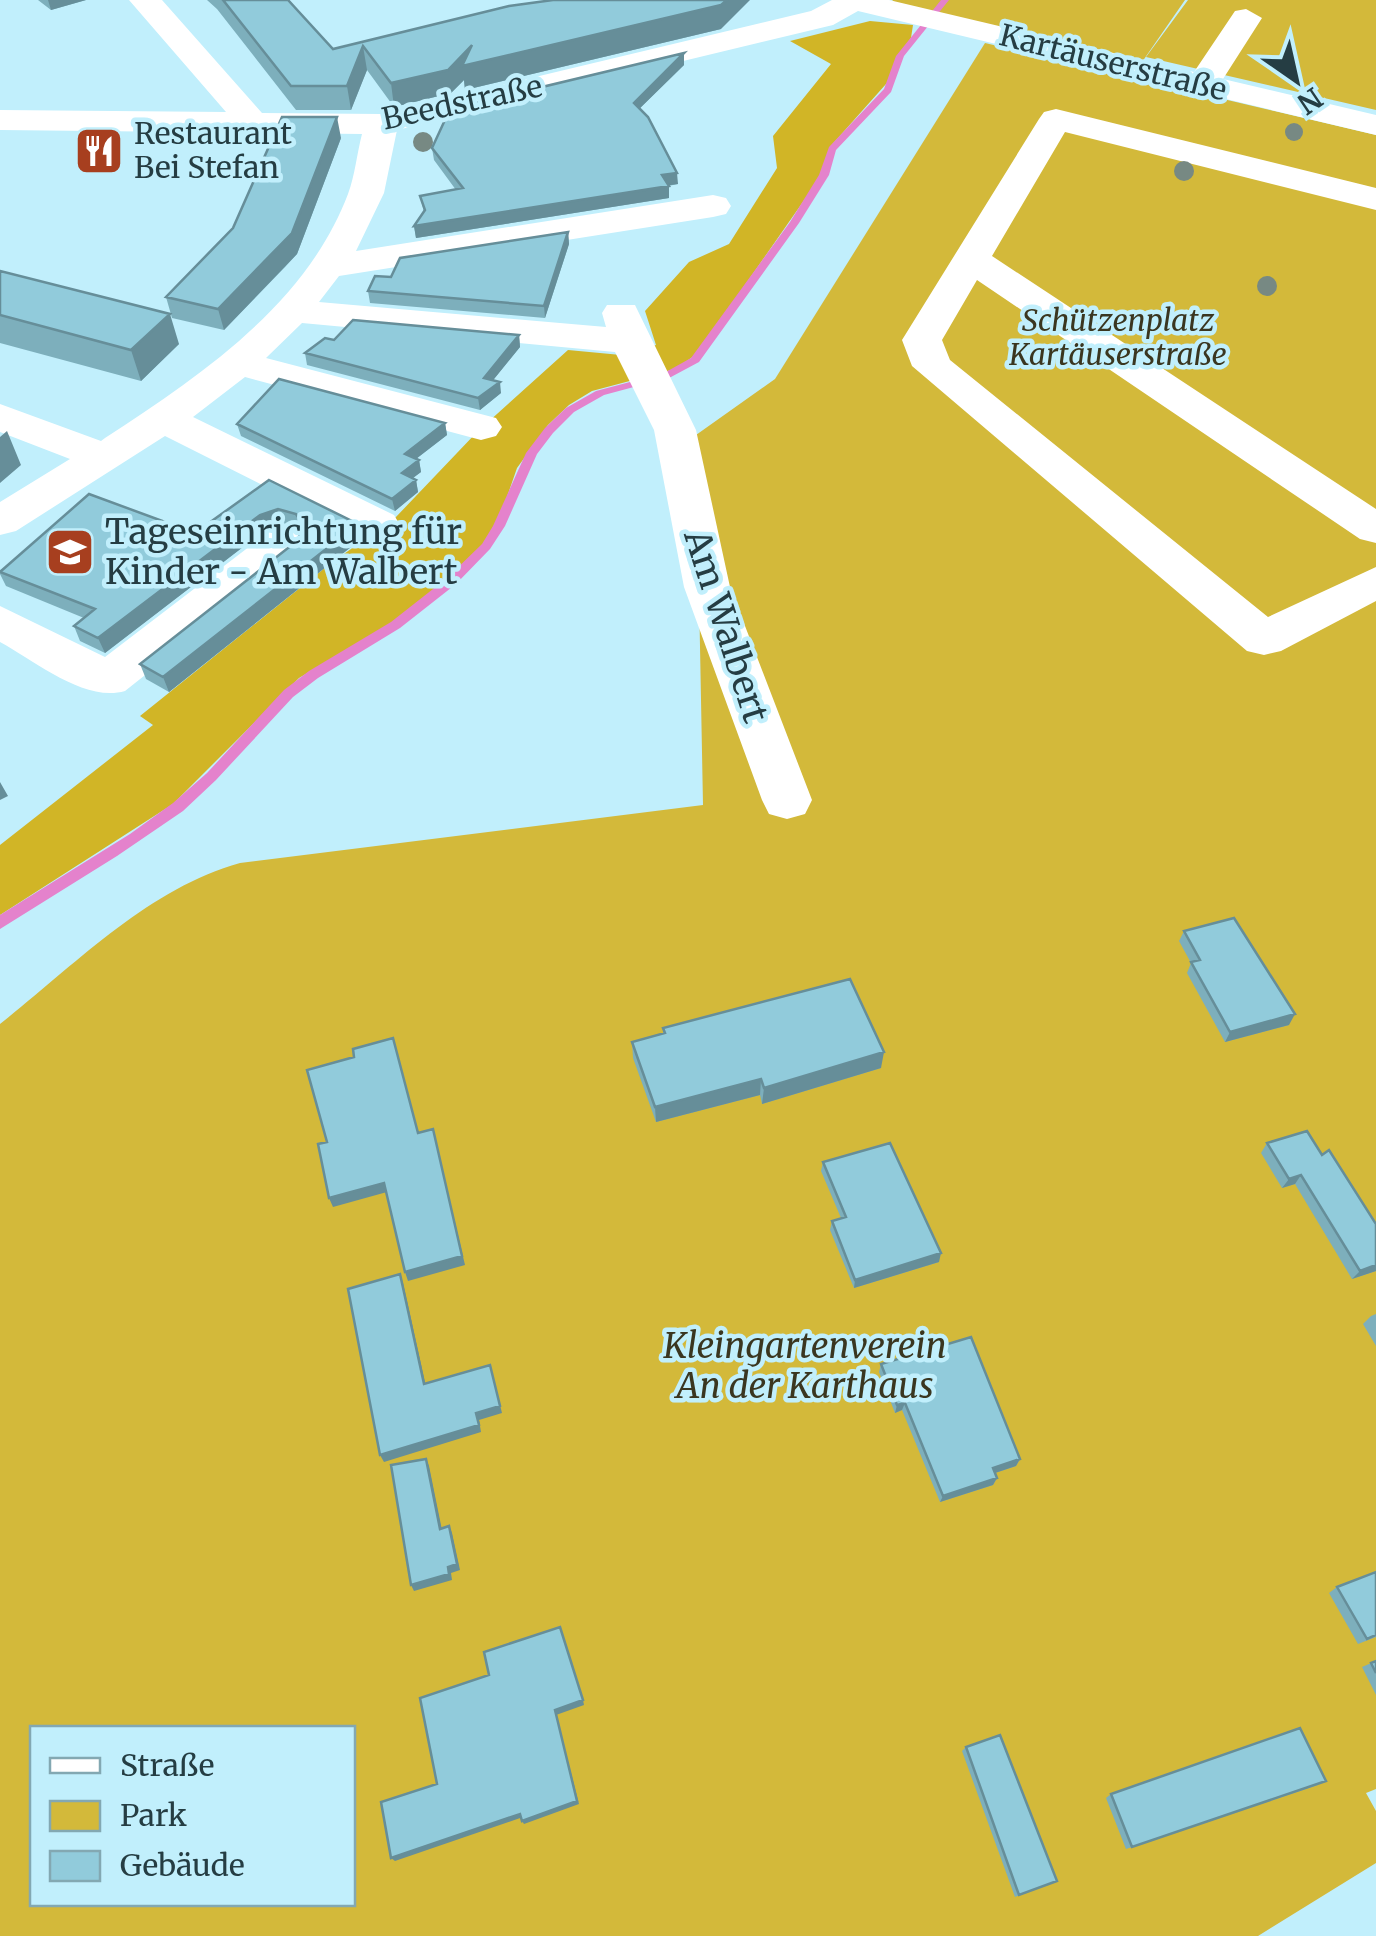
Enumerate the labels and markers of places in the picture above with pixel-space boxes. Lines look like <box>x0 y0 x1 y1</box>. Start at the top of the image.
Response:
place label: Restaurant Bei Stefan <box>134 114 292 186</box>
restaurant icon: Restaurant Bei Stefan <box>73 125 125 177</box>
place label: Tageseinrichtung für Kinder - Am Walbert <box>105 510 462 594</box>
school or university icon: Tageseinrichtung für Kinder - Am Walbert <box>44 526 96 578</box>

